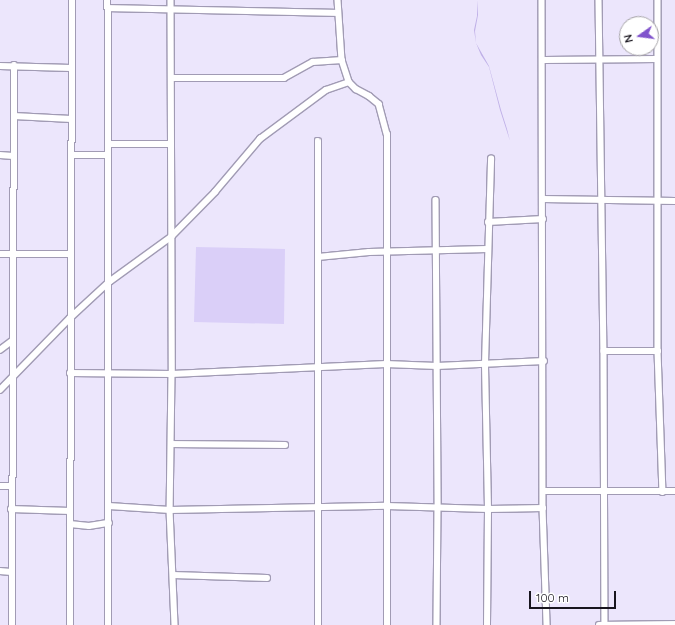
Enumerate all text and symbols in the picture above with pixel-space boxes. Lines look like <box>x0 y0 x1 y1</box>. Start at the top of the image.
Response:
north arrow <box>619 16 659 56</box>
text: N <box>621 33 636 44</box>
scale bar <box>531 583 618 609</box>
text: 100 m <box>536 590 569 605</box>

